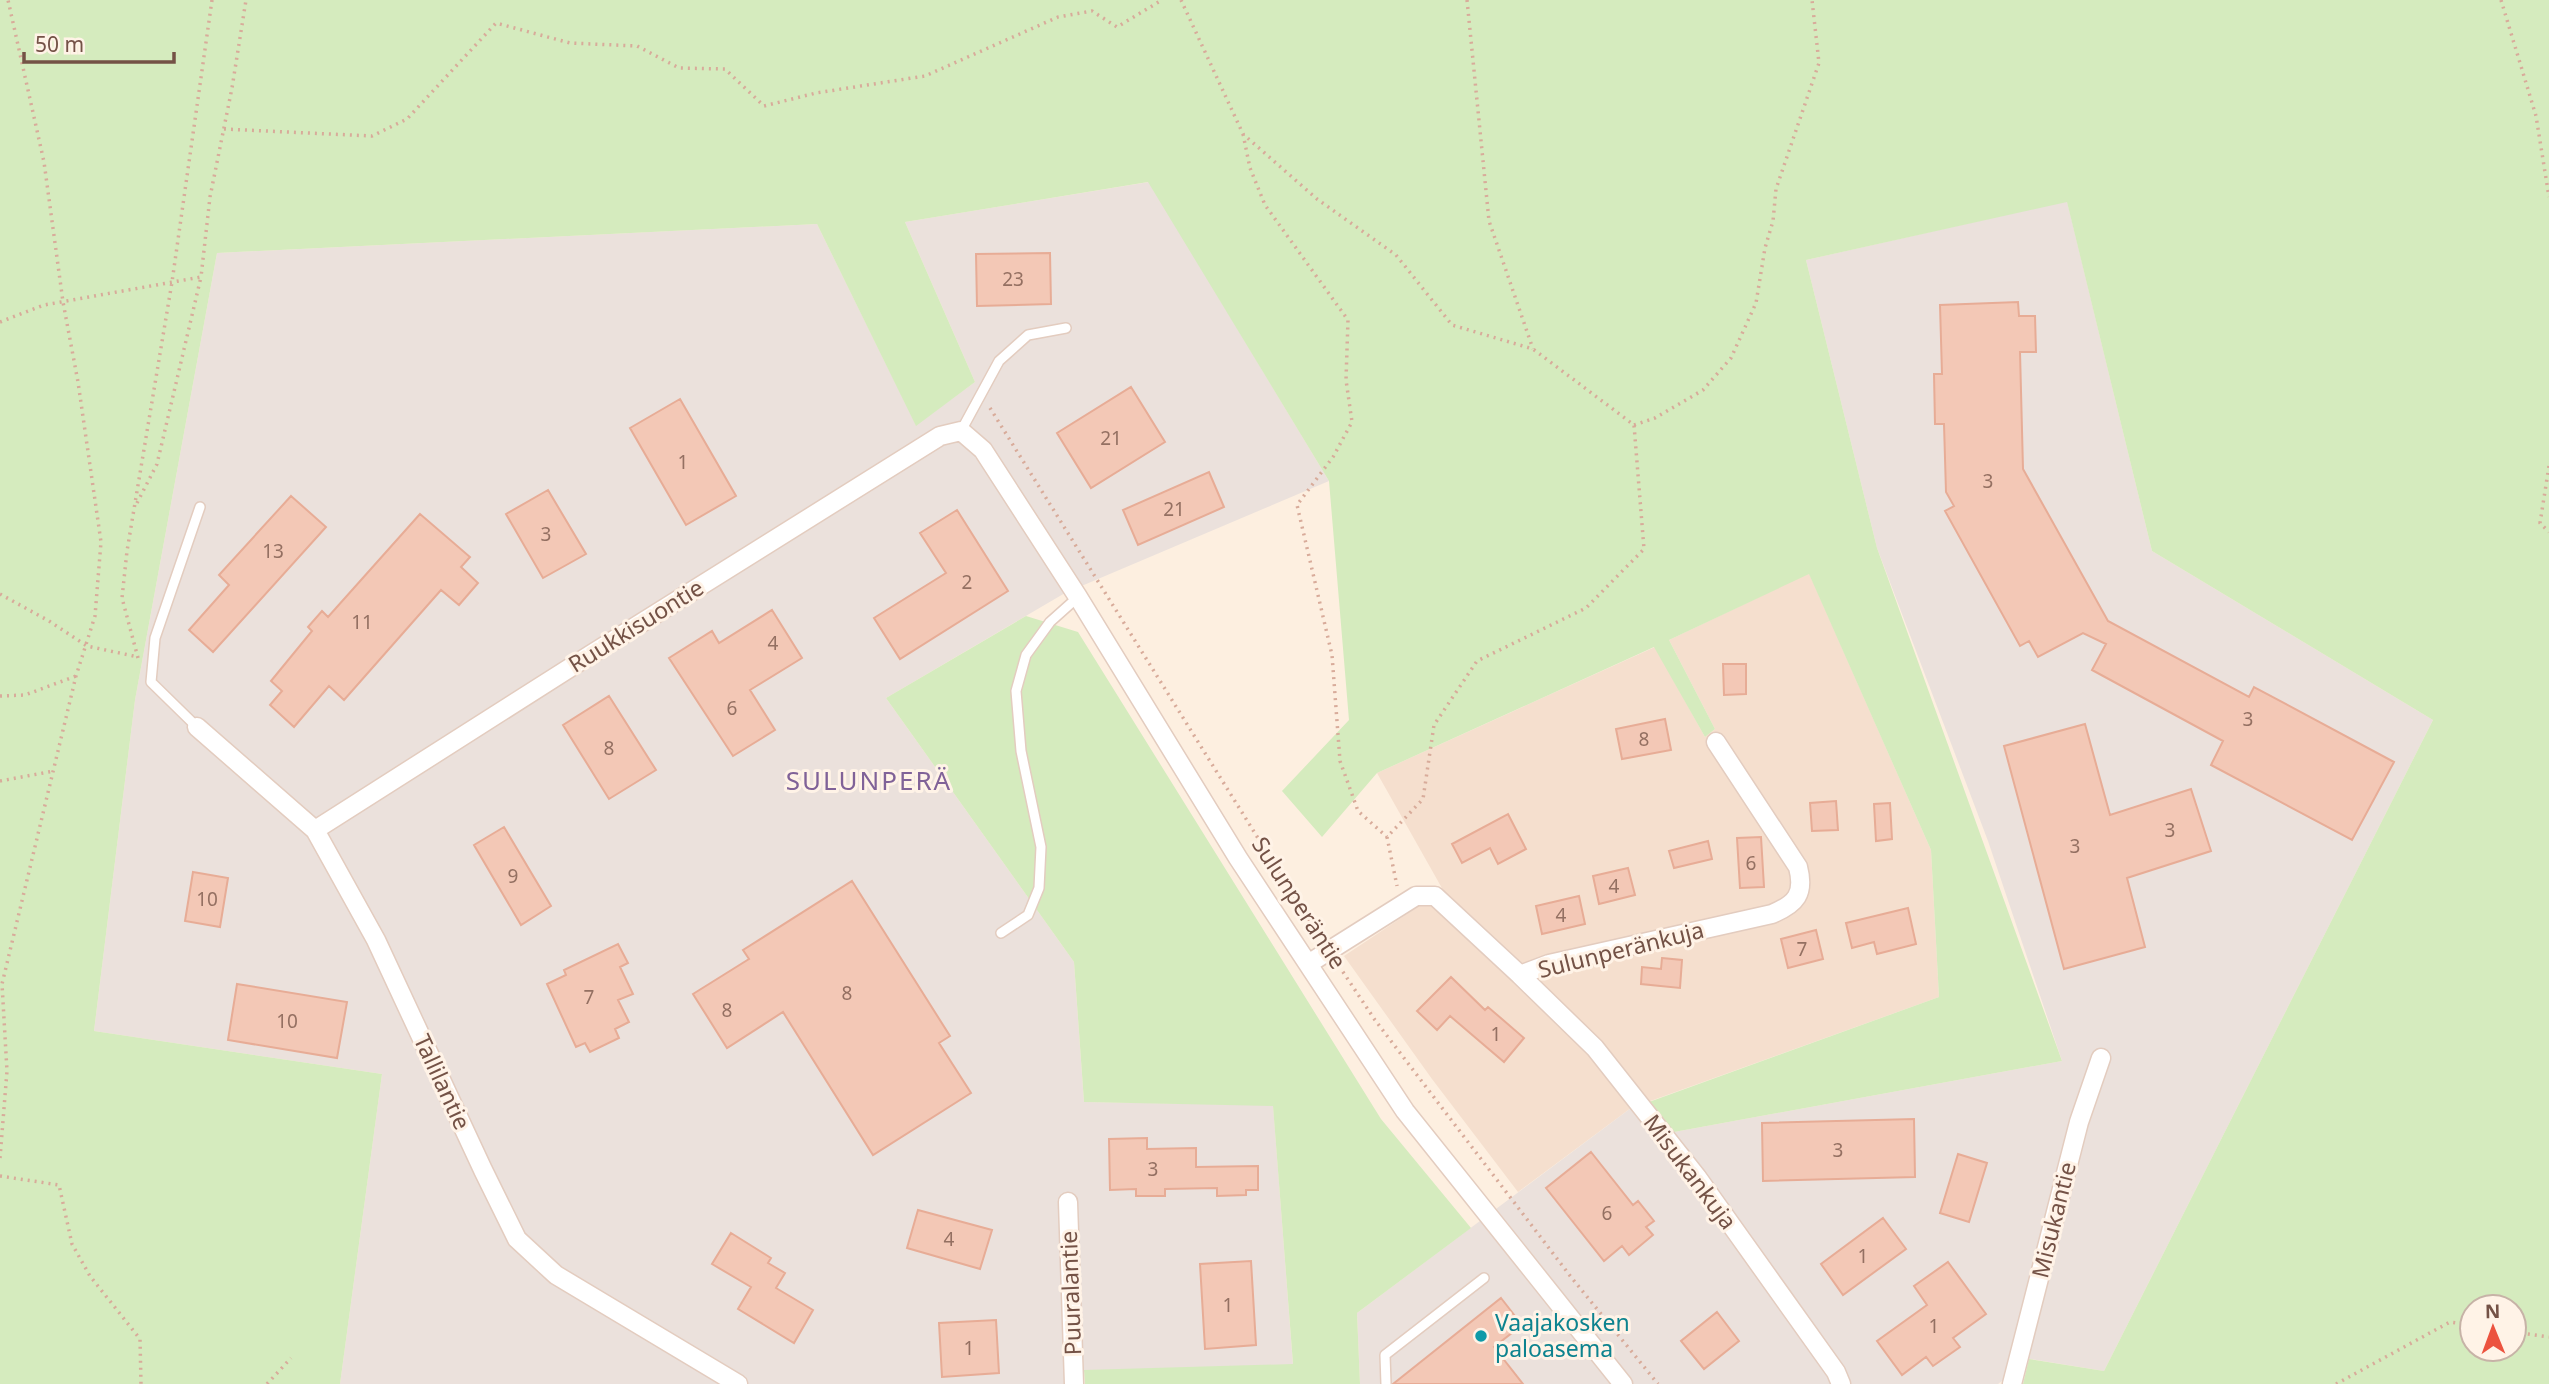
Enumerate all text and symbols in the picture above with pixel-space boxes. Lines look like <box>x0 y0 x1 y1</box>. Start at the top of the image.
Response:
scale bar <box>24 21 175 65</box>
text: 50 m <box>35 30 84 58</box>
house number: 23 <box>1002 266 1024 292</box>
house number: 21 <box>1100 425 1122 451</box>
house number: 1 <box>678 449 688 475</box>
house number: 3 <box>1983 468 1993 494</box>
house number: 21 <box>1163 496 1185 522</box>
house number: 3 <box>541 521 551 547</box>
house number: 13 <box>262 538 284 564</box>
house number: 2 <box>962 569 972 595</box>
street label: Ruukkisuontie <box>562 571 709 679</box>
house number: 11 <box>351 609 373 635</box>
house number: 4 <box>768 630 779 656</box>
house number: 6 <box>727 695 737 721</box>
house number: 3 <box>2243 706 2253 732</box>
house number: 8 <box>1639 726 1649 752</box>
house number: 8 <box>604 735 614 761</box>
district label: SULUNPERÄ <box>786 762 952 798</box>
house number: 3 <box>2165 817 2175 843</box>
street label: Sulunperäntie <box>1245 830 1355 975</box>
house number: 3 <box>2070 833 2080 859</box>
house number: 6 <box>1746 850 1756 876</box>
house number: 9 <box>508 863 518 889</box>
house number: 4 <box>1609 873 1620 899</box>
house number: 10 <box>196 886 218 912</box>
house number: 4 <box>1556 902 1567 928</box>
street label: Sulunperänkuja <box>1535 913 1707 985</box>
house number: 7 <box>1797 936 1807 962</box>
house number: 8 <box>842 980 852 1006</box>
house number: 7 <box>584 984 594 1010</box>
house number: 8 <box>722 997 732 1023</box>
house number: 10 <box>276 1008 298 1034</box>
house number: 1 <box>1491 1021 1501 1047</box>
street label: Tallilantie <box>407 1029 479 1135</box>
street label: Misukankuja <box>1637 1107 1745 1236</box>
house number: 3 <box>1833 1137 1843 1163</box>
house number: 3 <box>1148 1156 1158 1182</box>
street label: Misukantie <box>2023 1158 2083 1281</box>
house number: 6 <box>1602 1200 1612 1226</box>
house number: 4 <box>944 1226 955 1252</box>
street label: Puuralantie <box>1052 1230 1088 1356</box>
house number: 1 <box>1858 1243 1868 1269</box>
house number: 1 <box>1223 1292 1233 1318</box>
north arrow <box>2458 1293 2528 1363</box>
text: N <box>2485 1298 2501 1324</box>
place label: Vaajakosken paloasema <box>1495 1306 1630 1364</box>
house number: 1 <box>1929 1313 1939 1339</box>
marker: Vaajakosken paloasema <box>1473 1328 1489 1344</box>
house number: 1 <box>964 1335 974 1361</box>

